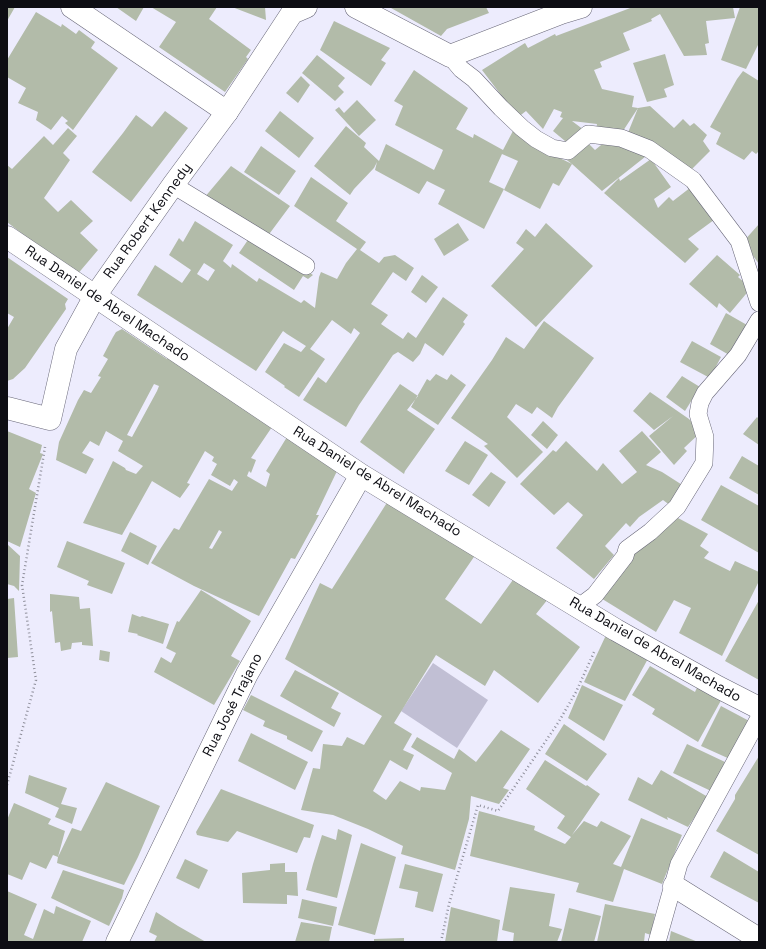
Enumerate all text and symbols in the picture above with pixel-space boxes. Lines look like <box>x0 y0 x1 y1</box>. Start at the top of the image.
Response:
street label: Rua Robert Kennedy <box>100 160 196 282</box>
street label: Rua Daniel de Abrel Machado <box>21 242 193 366</box>
street label: Rua Daniel de Abrel Machado <box>290 423 464 541</box>
street label: Rua Daniel de Abrel Machado <box>566 594 744 706</box>
street label: Rua José Trajano <box>200 650 266 760</box>

